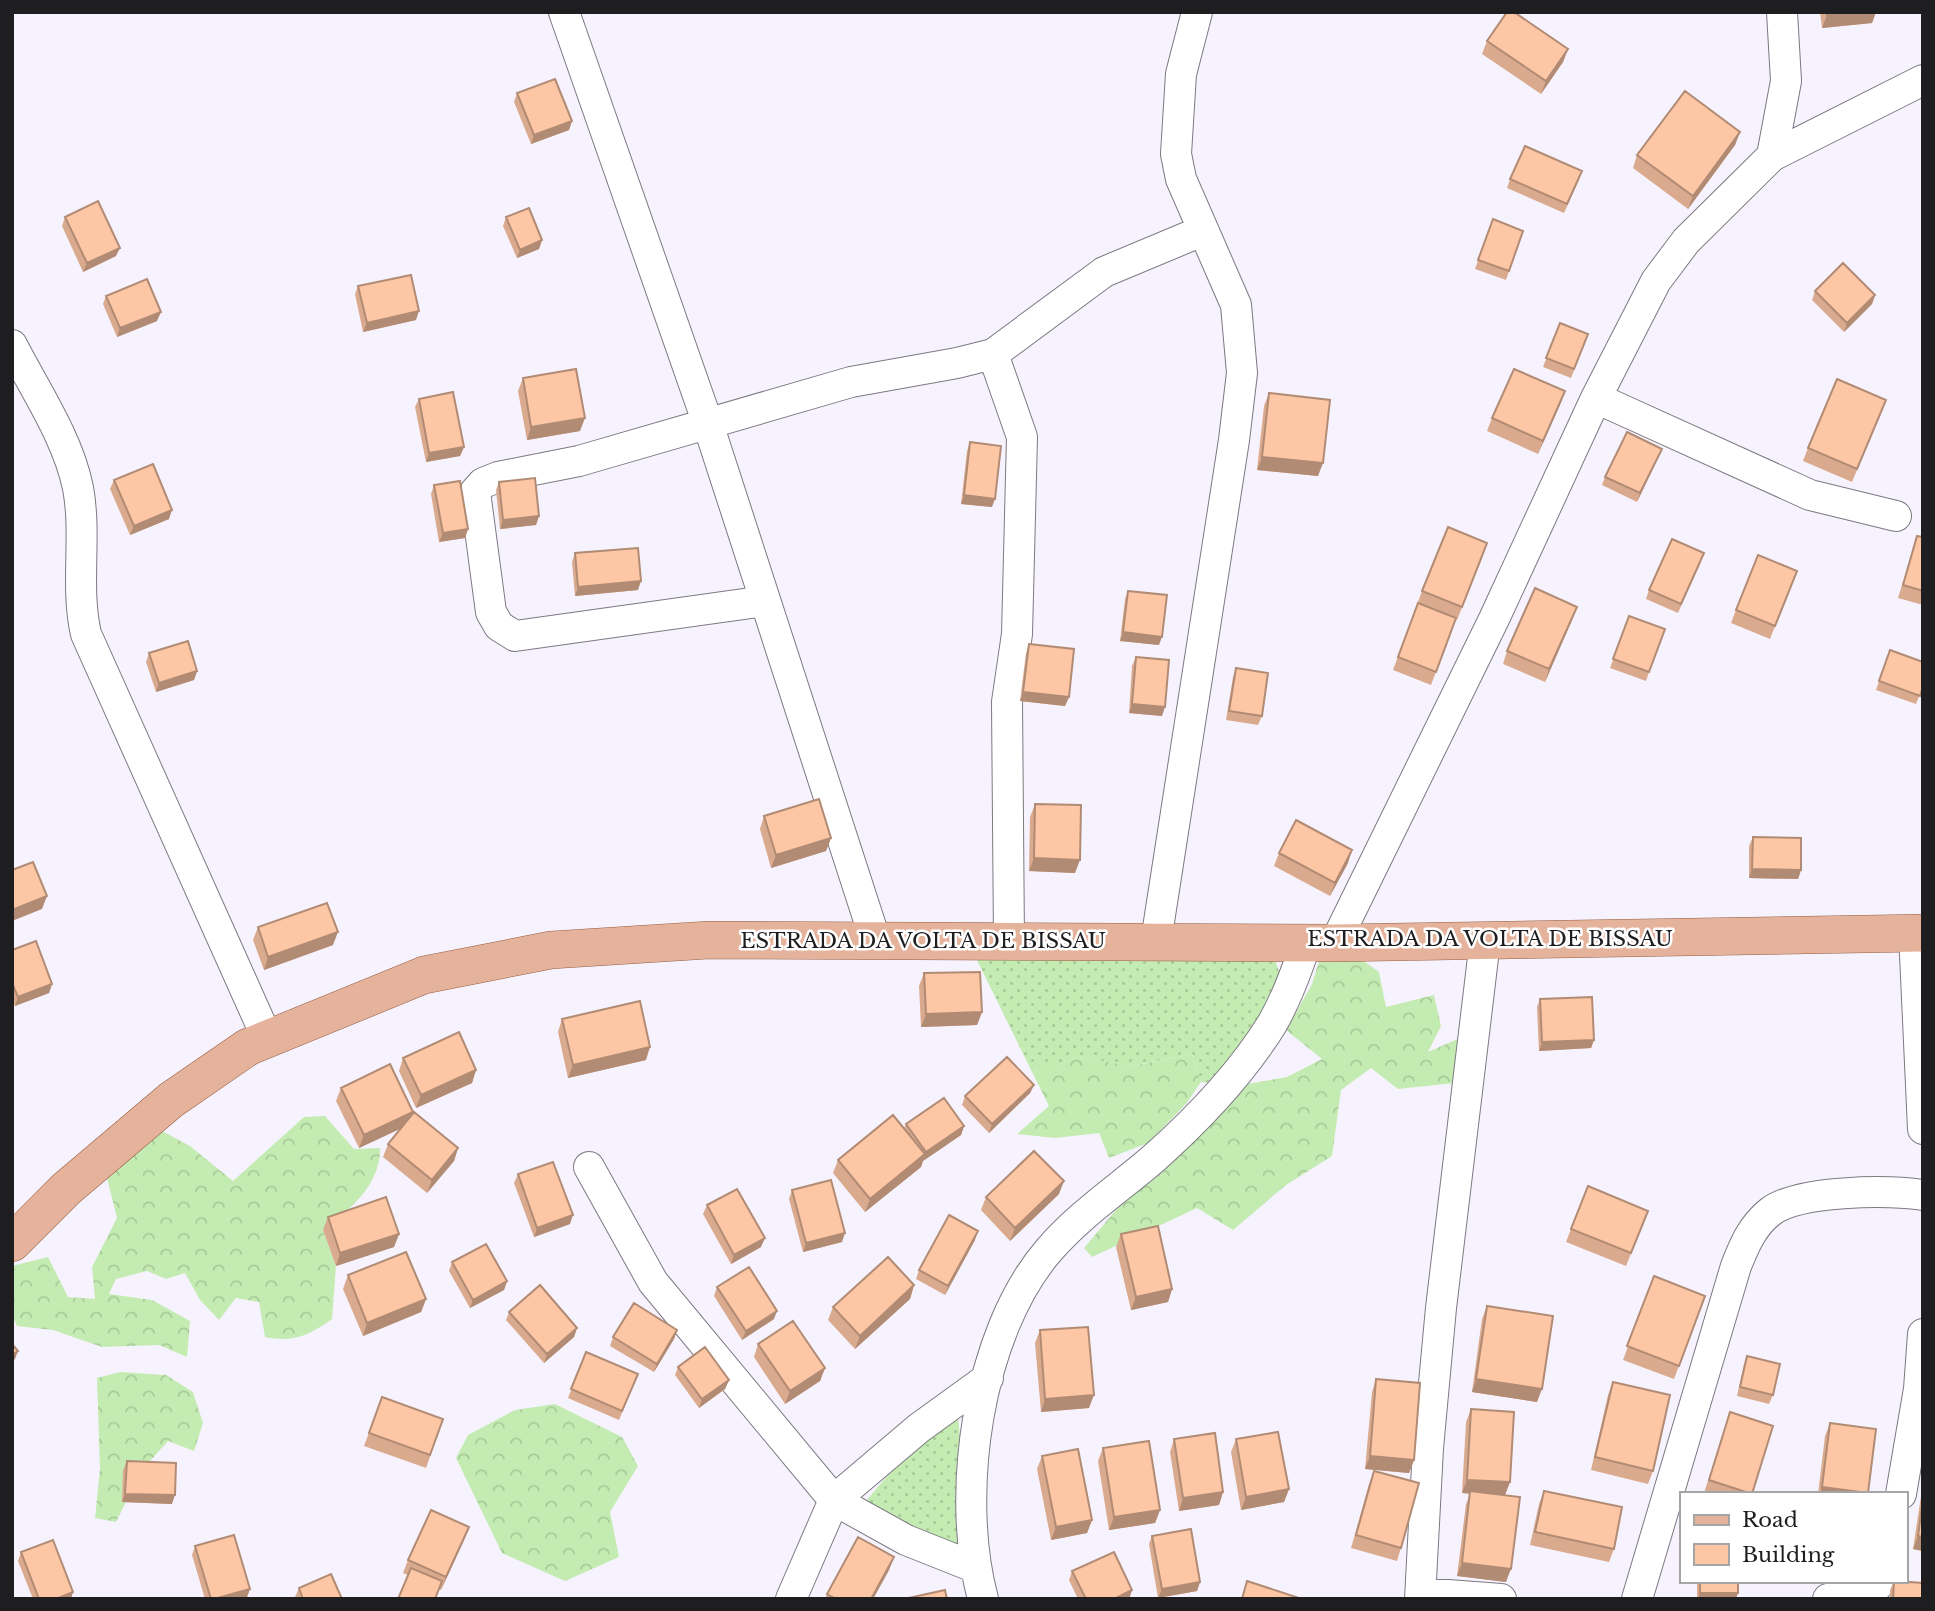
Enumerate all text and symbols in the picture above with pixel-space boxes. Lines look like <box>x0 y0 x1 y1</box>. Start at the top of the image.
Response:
street label: ESTRADA DA VOLTA DE BISSAU <box>1307 926 1673 952</box>
street label: ESTRADA DA VOLTA DE BISSAU <box>740 928 1106 954</box>
legend <box>1680 1492 1907 1583</box>
text: Road <box>1742 1507 1798 1533</box>
text: Building <box>1742 1542 1835 1568</box>

